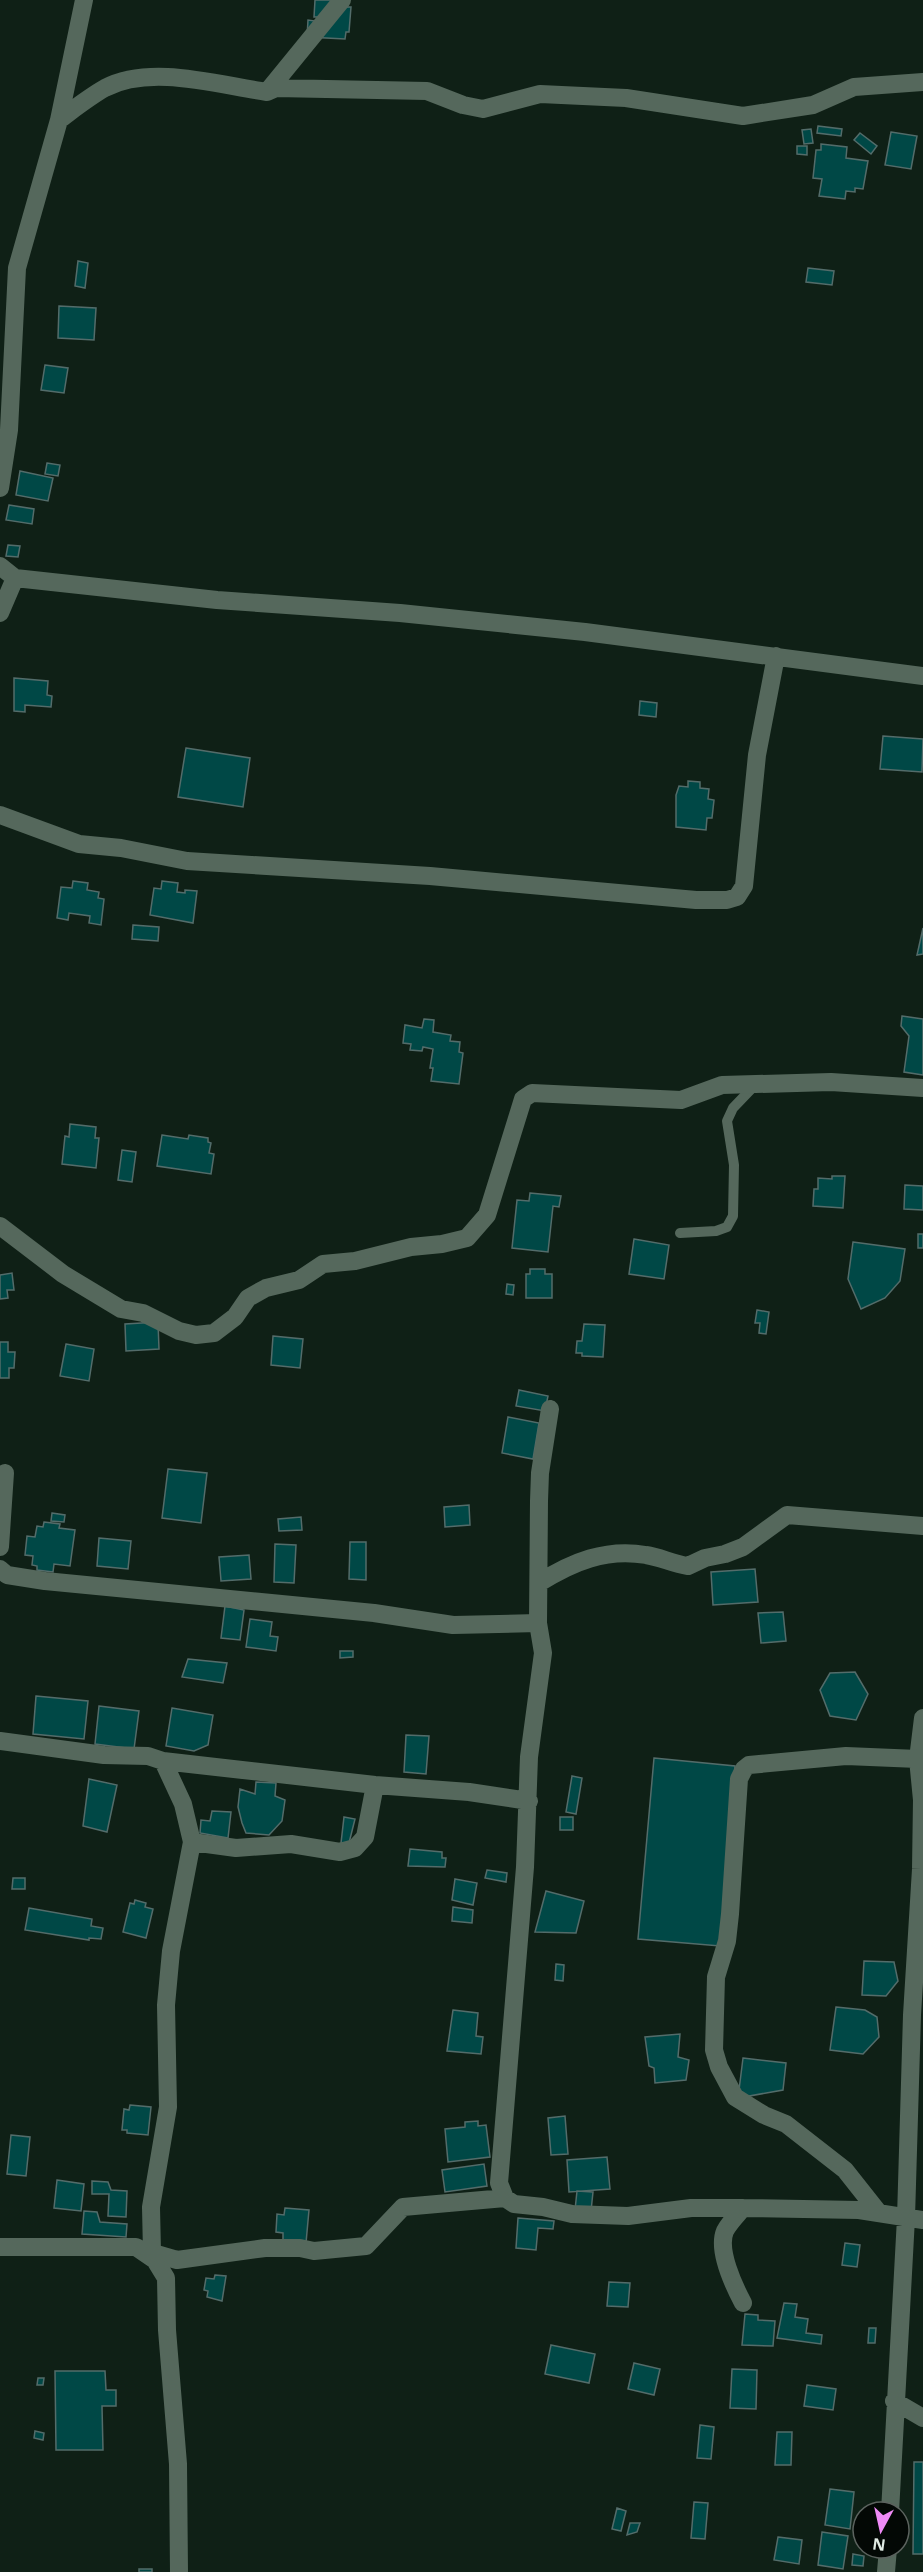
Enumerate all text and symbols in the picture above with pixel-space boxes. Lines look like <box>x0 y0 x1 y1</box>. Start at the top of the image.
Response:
north arrow <box>851 2500 911 2560</box>
text: N <box>871 2533 887 2557</box>

